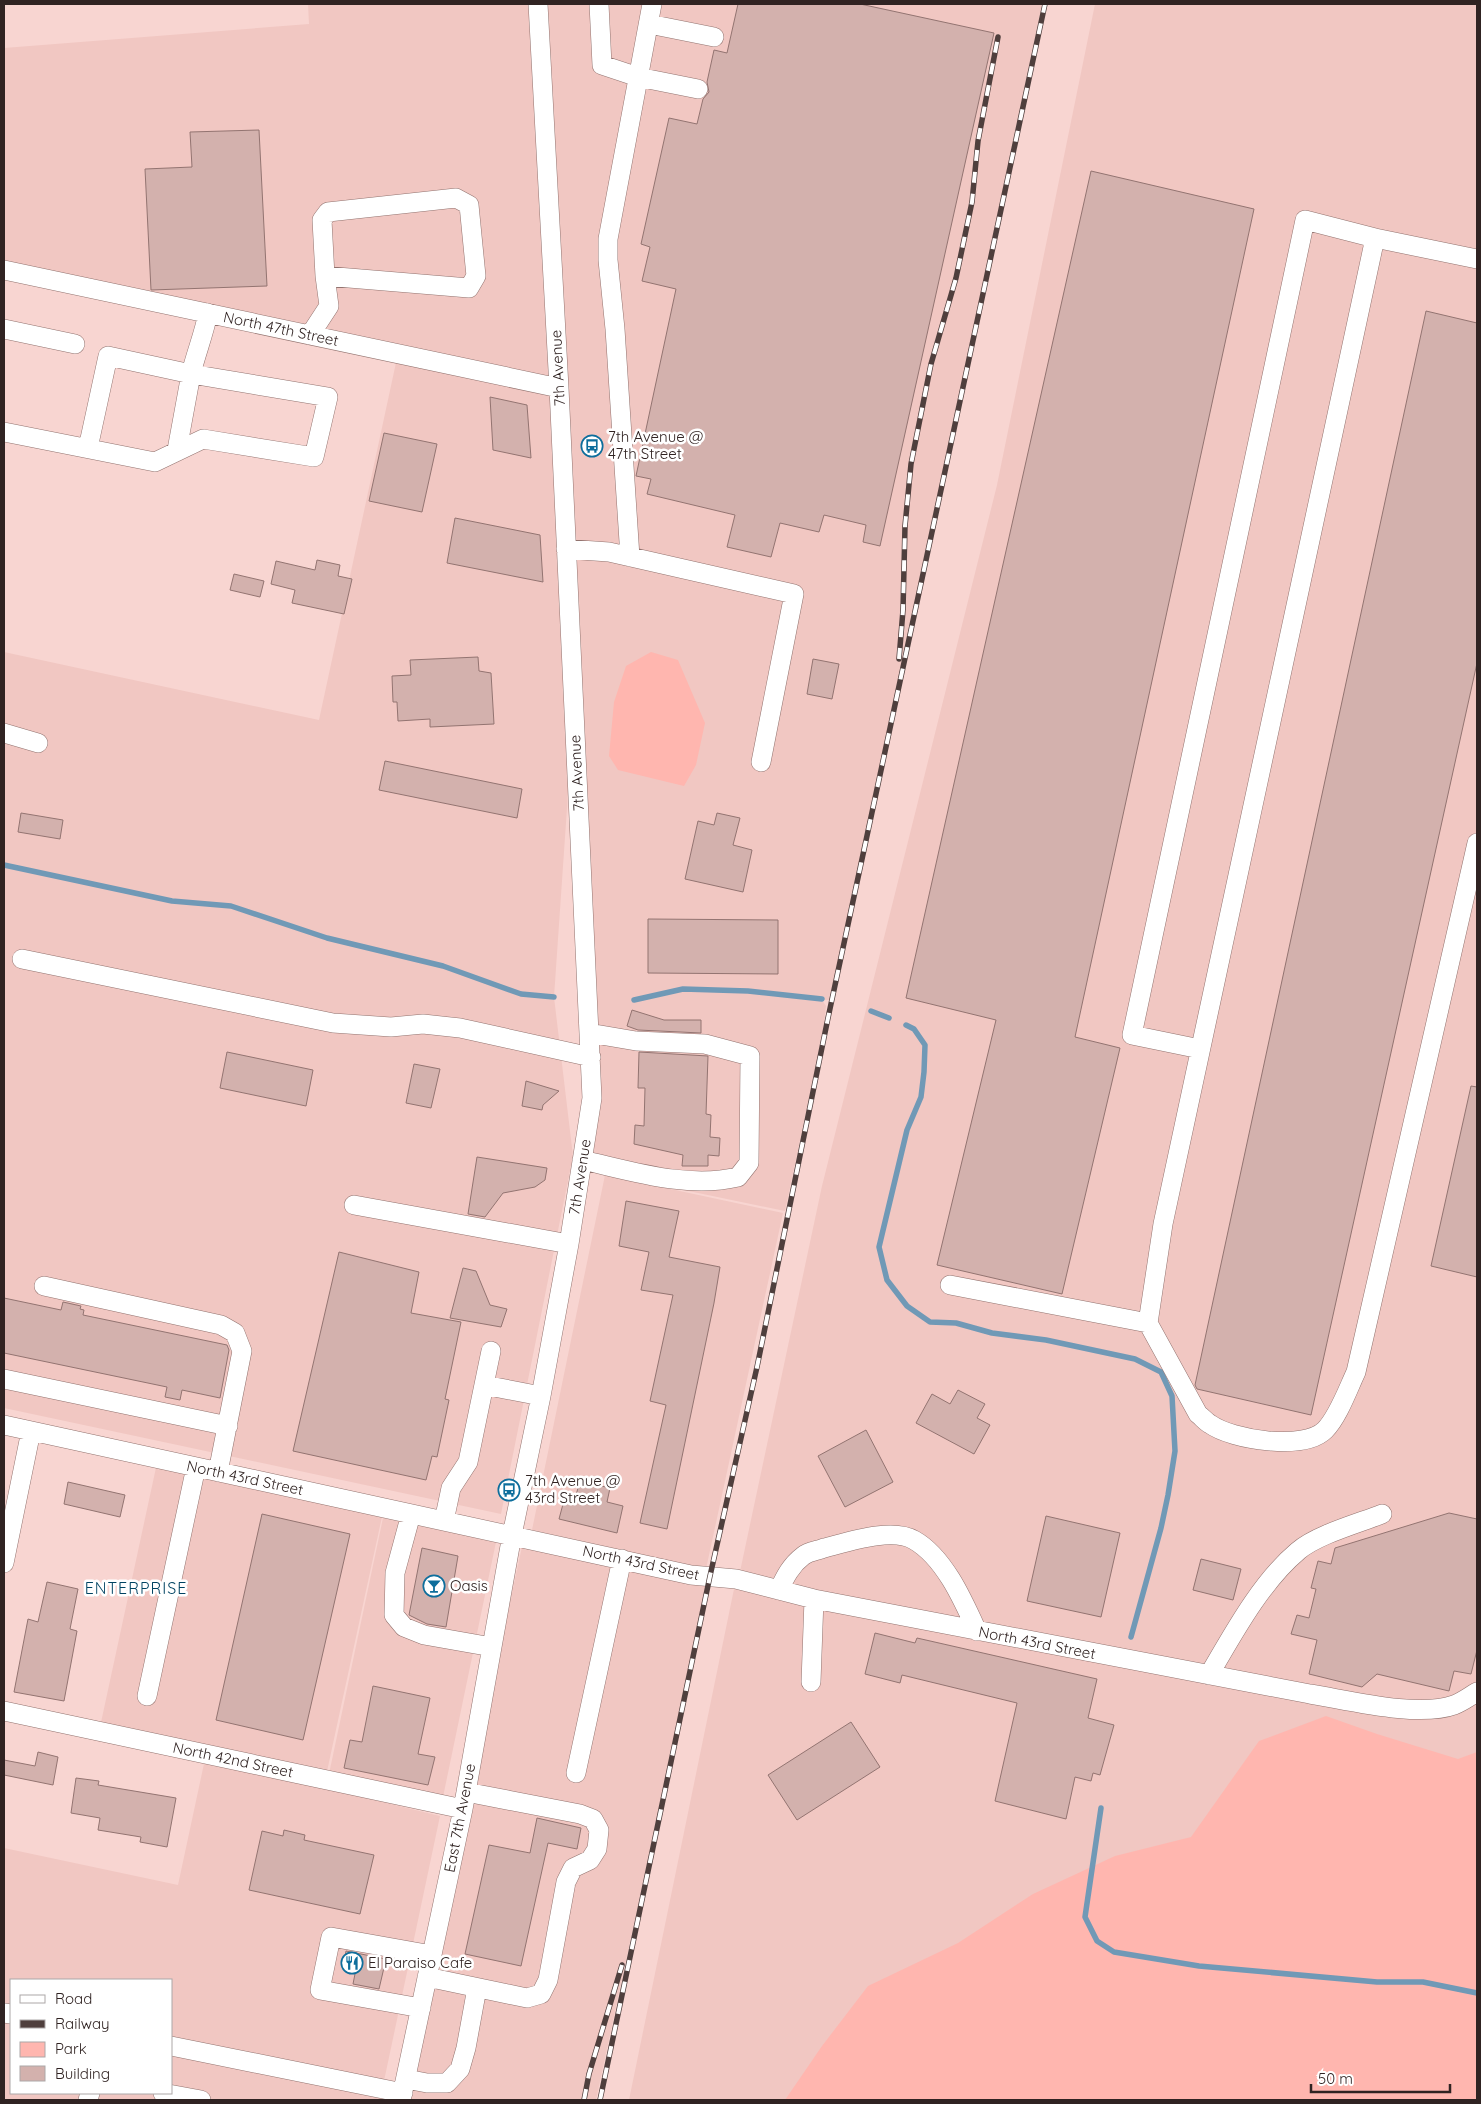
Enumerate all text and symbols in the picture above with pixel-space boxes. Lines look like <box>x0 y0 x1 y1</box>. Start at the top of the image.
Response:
street label: North 47th Street <box>222 307 340 350</box>
street label: 7th Avenue <box>546 329 569 407</box>
place label: 7th Avenue @ 47th Street <box>608 427 703 463</box>
bus stop icon: 7th Avenue @ 47th Street <box>580 434 604 458</box>
street label: 7th Avenue <box>565 734 588 812</box>
street label: 7th Avenue <box>564 1138 595 1216</box>
street label: North 43rd Street <box>185 1456 305 1499</box>
place label: 7th Avenue @ 43rd Street <box>525 1471 620 1507</box>
bus stop icon: 7th Avenue @ 43rd Street <box>497 1478 521 1502</box>
street label: North 43rd Street <box>581 1541 701 1584</box>
bar icon: Oasis <box>422 1574 446 1598</box>
place label: Oasis <box>450 1576 488 1595</box>
district label: ENTERPRISE <box>85 1578 187 1598</box>
street label: North 43rd Street <box>977 1622 1097 1663</box>
street label: North 42nd Street <box>171 1737 295 1782</box>
street label: East 7th Avenue <box>440 1762 479 1874</box>
restaurant icon: El Paraiso Cafe <box>340 1951 364 1975</box>
place label: El Paraiso Cafe <box>368 1953 472 1972</box>
legend <box>10 1979 172 2094</box>
text: Road <box>55 1989 92 2008</box>
text: Railway <box>55 2014 110 2033</box>
text: Park <box>55 2039 87 2058</box>
scale bar <box>1311 2062 1450 2094</box>
text: Building <box>55 2064 110 2083</box>
text: 50 m <box>1318 2069 1353 2088</box>

